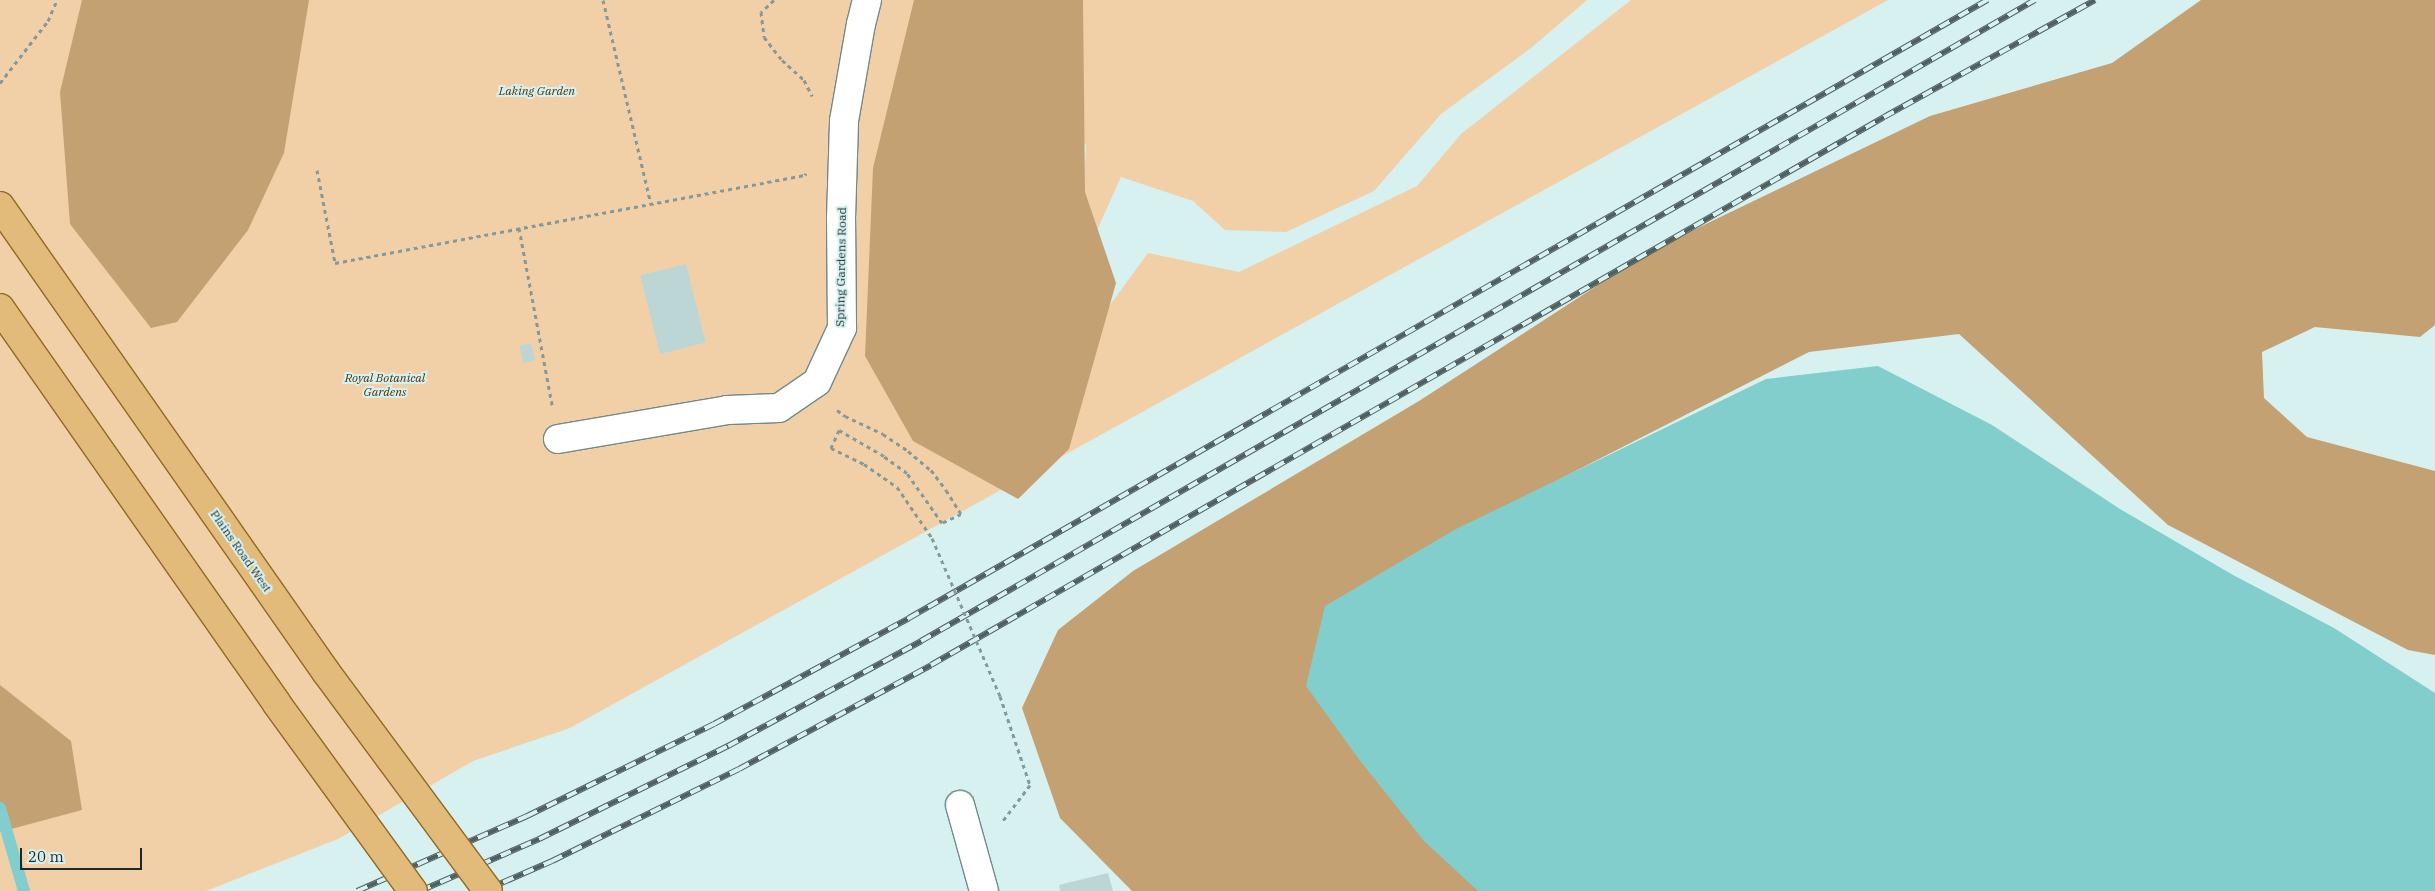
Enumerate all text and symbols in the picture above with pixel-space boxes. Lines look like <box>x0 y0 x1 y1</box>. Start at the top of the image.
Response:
park label: Laking Garden <box>499 84 575 98</box>
street label: Spring Gardens Road <box>833 207 849 327</box>
park label: Royal Botanical Gardens <box>345 371 425 399</box>
street label: Plains Road West <box>207 507 275 595</box>
scale bar <box>22 838 145 870</box>
text: 20 m <box>28 847 64 866</box>

